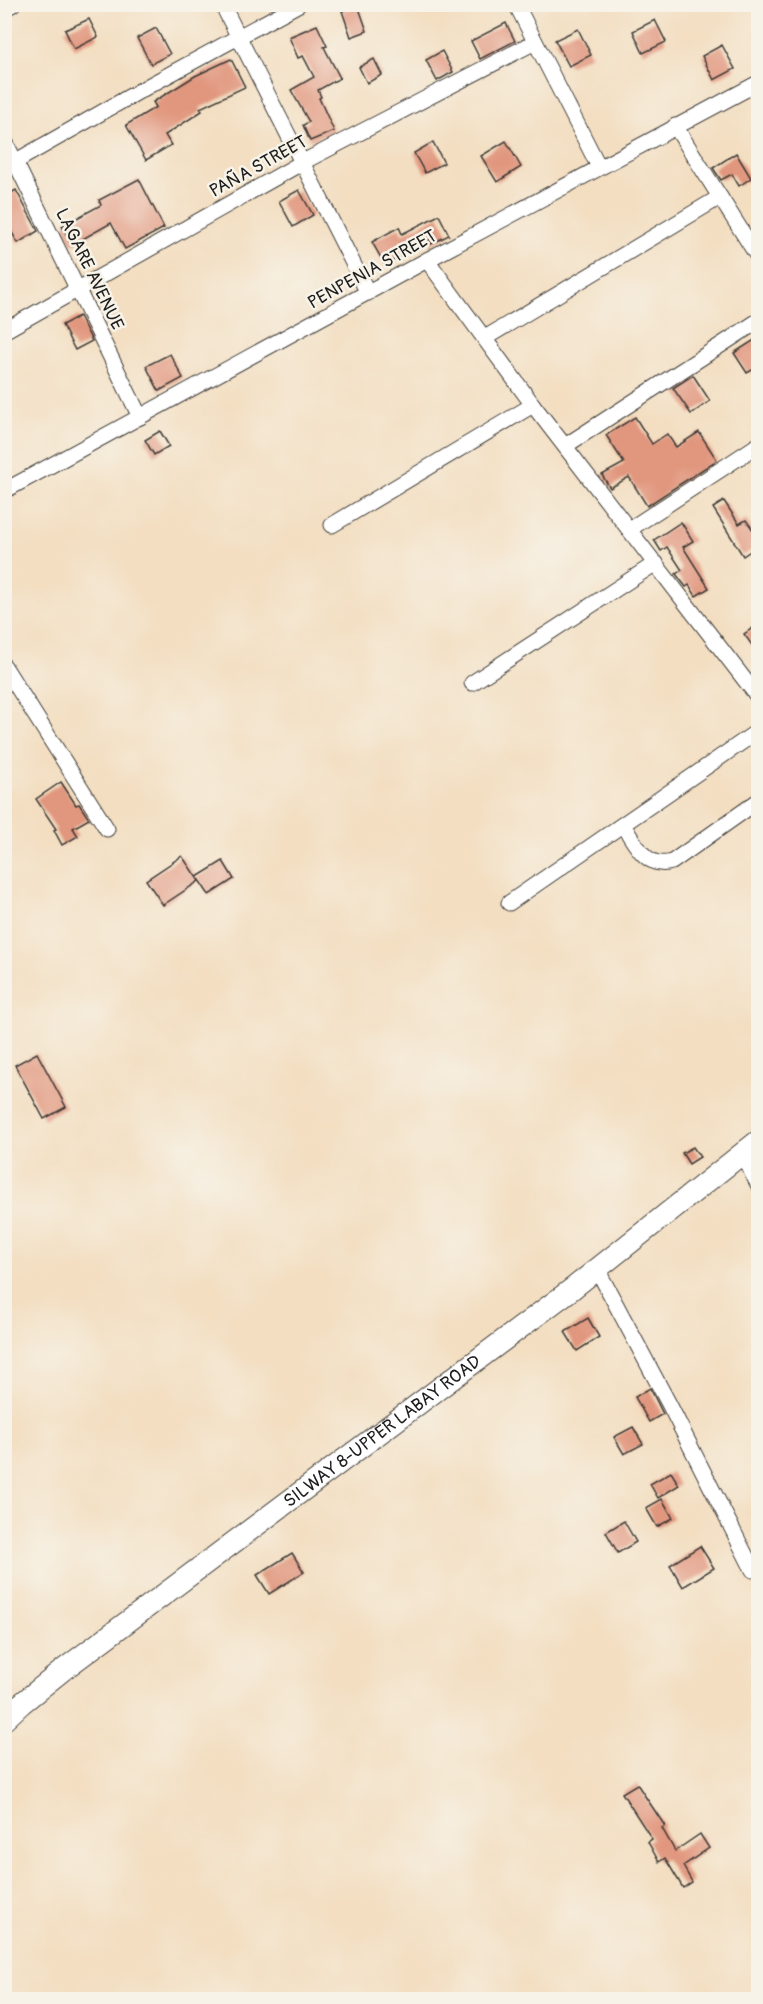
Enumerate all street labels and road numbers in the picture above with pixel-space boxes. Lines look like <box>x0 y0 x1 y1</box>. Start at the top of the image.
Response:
street label: PAÑA STREET <box>205 130 311 203</box>
street label: LAGARE AVENUE <box>50 205 129 334</box>
street label: PENPENIA STREET <box>304 224 441 314</box>
street label: SILWAY 8-UPPER LABAY ROAD <box>279 1350 486 1513</box>

